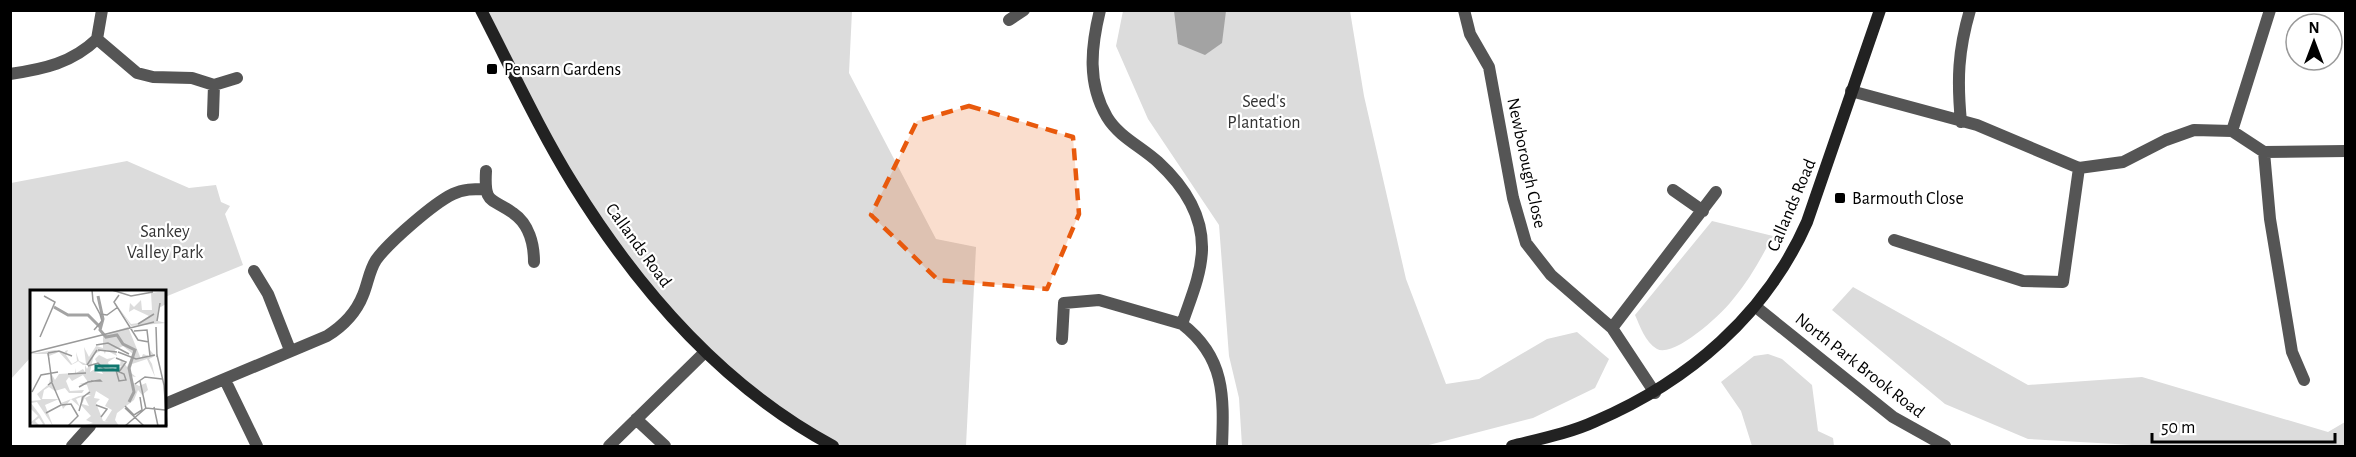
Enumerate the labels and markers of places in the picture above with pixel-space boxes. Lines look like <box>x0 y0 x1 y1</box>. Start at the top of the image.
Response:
place label: Pensarn Gardens <box>504 61 621 79</box>
marker: Pensarn Gardens <box>485 62 499 76</box>
place label: Barmouth Close <box>1852 190 1964 208</box>
marker: Barmouth Close <box>1833 191 1847 205</box>

